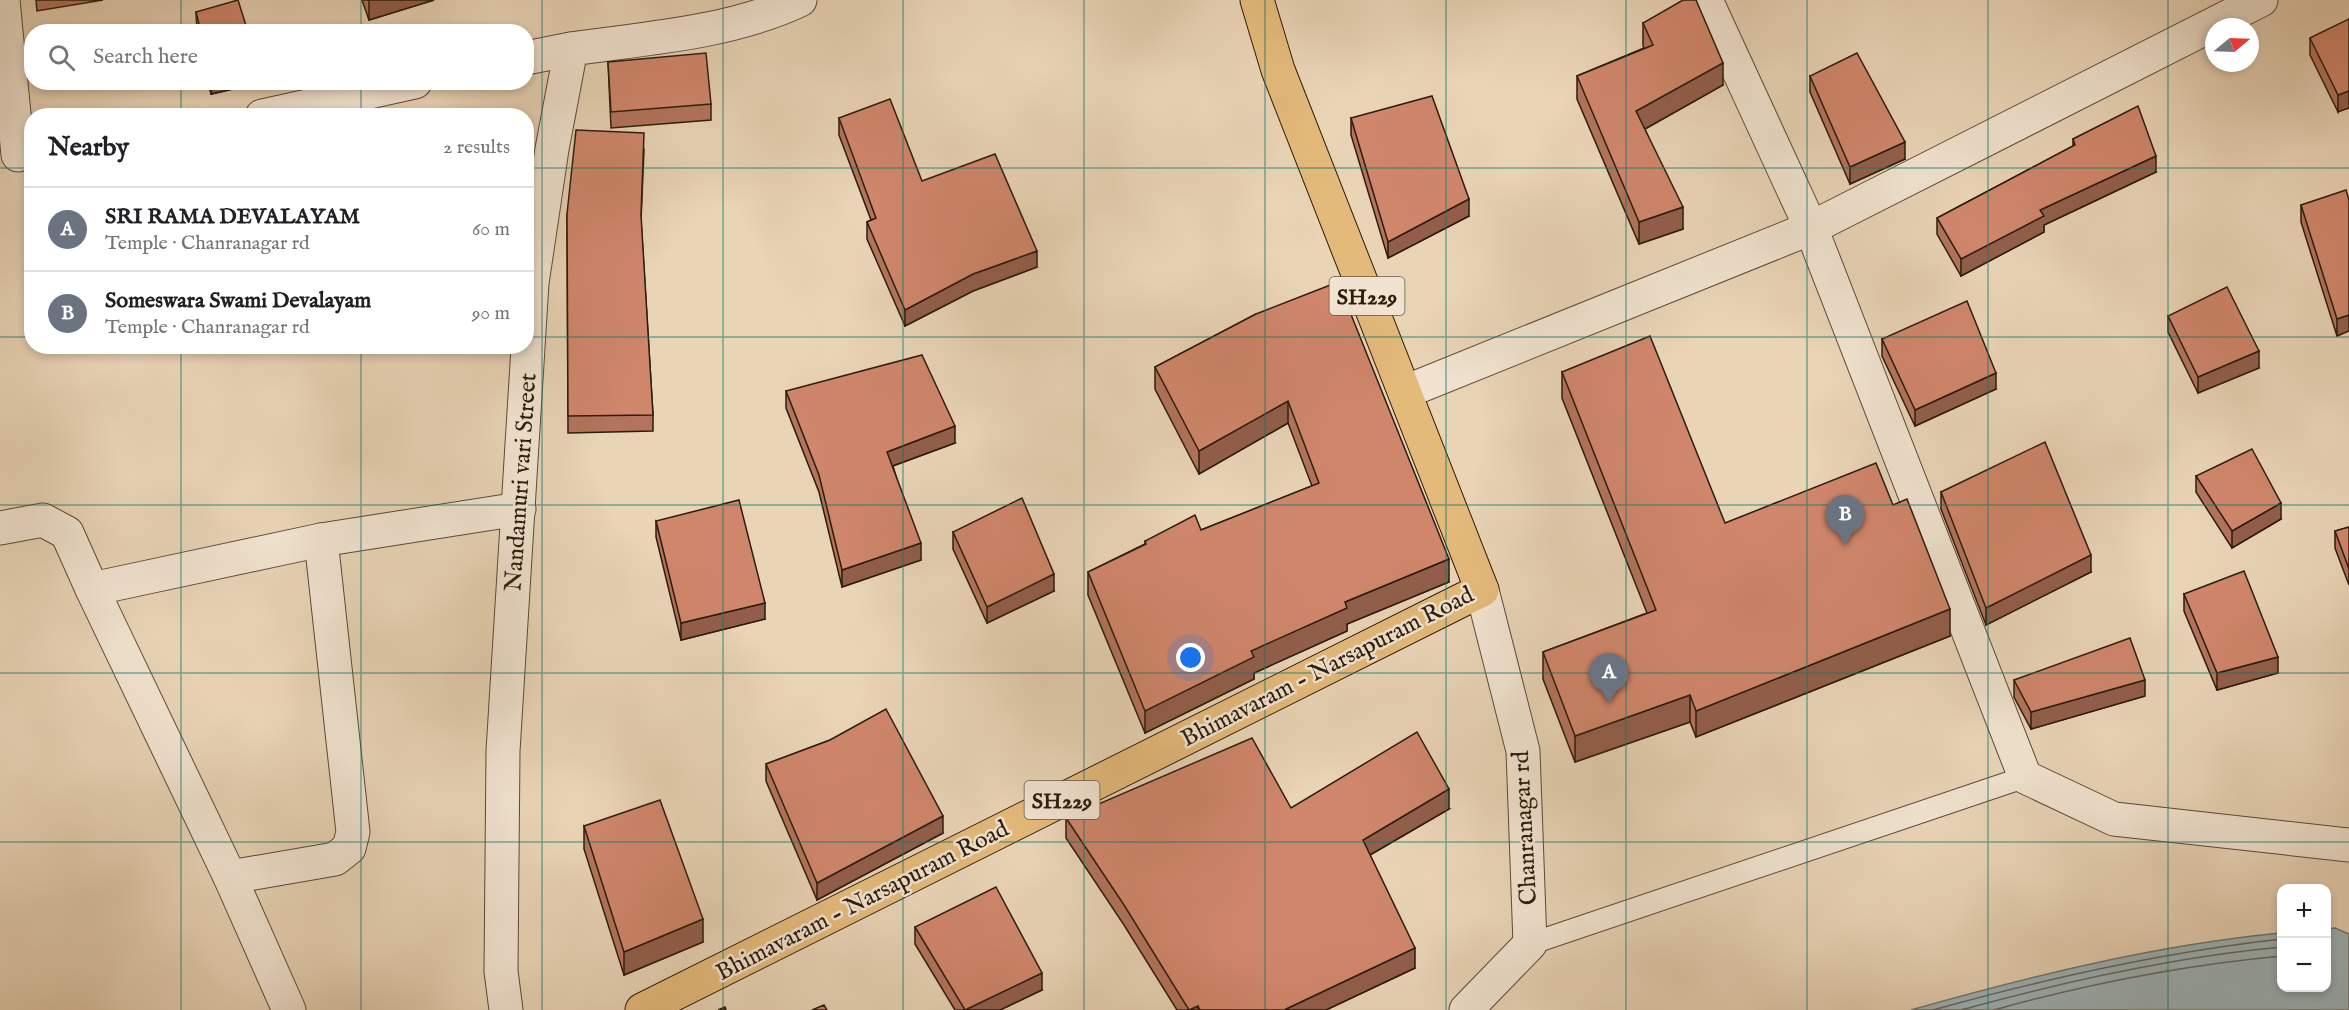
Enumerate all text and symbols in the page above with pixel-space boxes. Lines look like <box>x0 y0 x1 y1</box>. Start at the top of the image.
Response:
north arrow <box>2205 18 2259 72</box>
search box <box>24 24 534 90</box>
icon: search <box>45 41 78 74</box>
text: Search here <box>93 43 198 71</box>
text: Nearby <box>48 131 129 164</box>
text: 2 results <box>443 135 510 160</box>
text: SRI RAMA DEVALAYAM <box>105 203 360 231</box>
text: A <box>61 217 74 242</box>
text: 60 m <box>472 217 510 242</box>
text: Temple · Chanranagar rd <box>105 231 310 256</box>
road number: SH229 <box>1330 277 1404 315</box>
text: Someswara Swami Devalayam <box>105 287 371 315</box>
text: B <box>61 301 74 326</box>
text: 90 m <box>472 301 510 326</box>
text: Temple · Chanranagar rd <box>105 315 310 340</box>
street label: Nandamuri vari Street <box>498 372 545 592</box>
pin: B <box>1826 496 1864 545</box>
street label: Bhimavaram - Narsapuram Road <box>1176 580 1480 755</box>
your location <box>1176 643 1205 672</box>
pin: A <box>1590 654 1628 703</box>
street label: Chanranagar rd <box>1506 750 1545 906</box>
road number: SH229 <box>1024 781 1100 819</box>
street label: Bhimavaram - Narsapuram Road <box>711 814 1015 989</box>
map controls <box>2277 884 2331 992</box>
button: + <box>2277 884 2331 938</box>
button: − <box>2277 938 2331 992</box>

